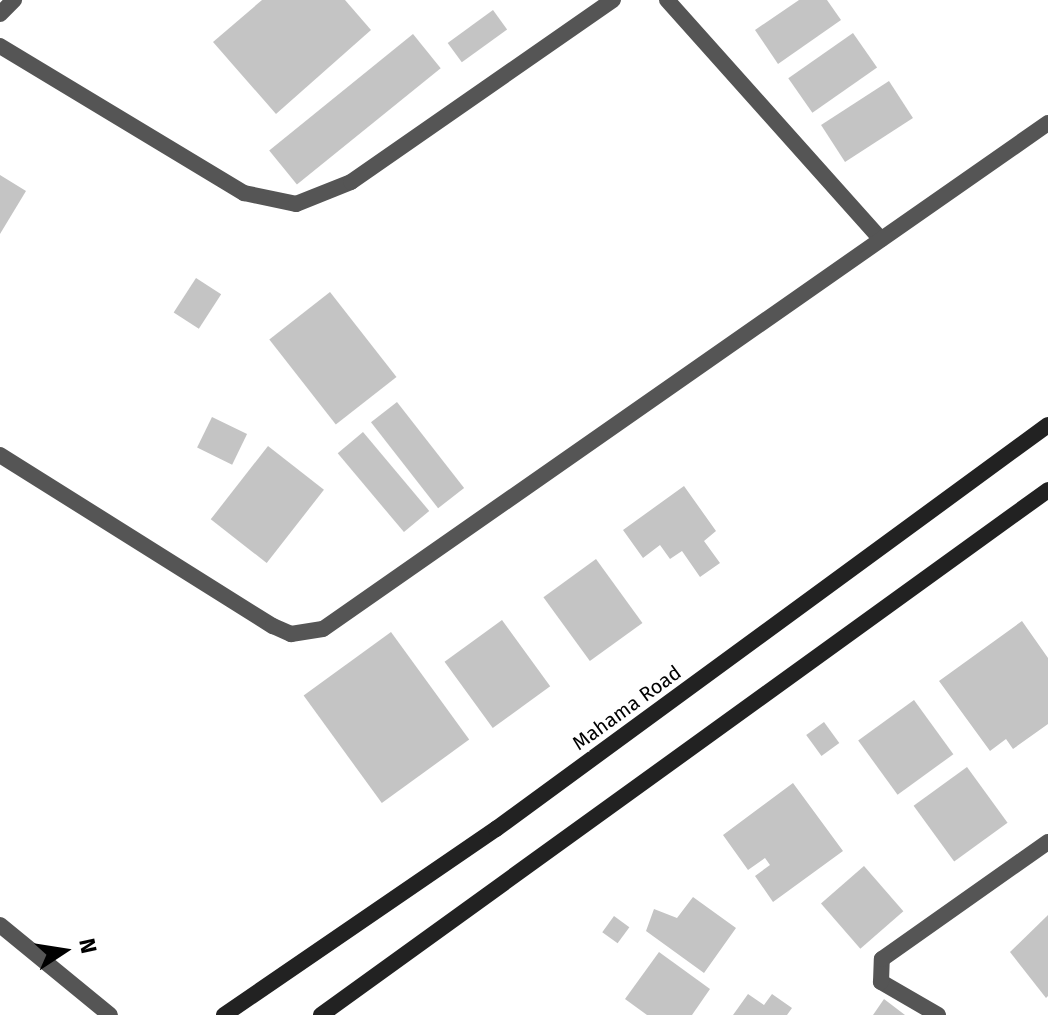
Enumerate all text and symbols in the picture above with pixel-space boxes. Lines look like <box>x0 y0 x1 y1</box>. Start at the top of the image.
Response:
street label: Mahama Road <box>568 661 686 755</box>
north arrow <box>24 911 104 991</box>
text: N <box>73 936 103 956</box>

